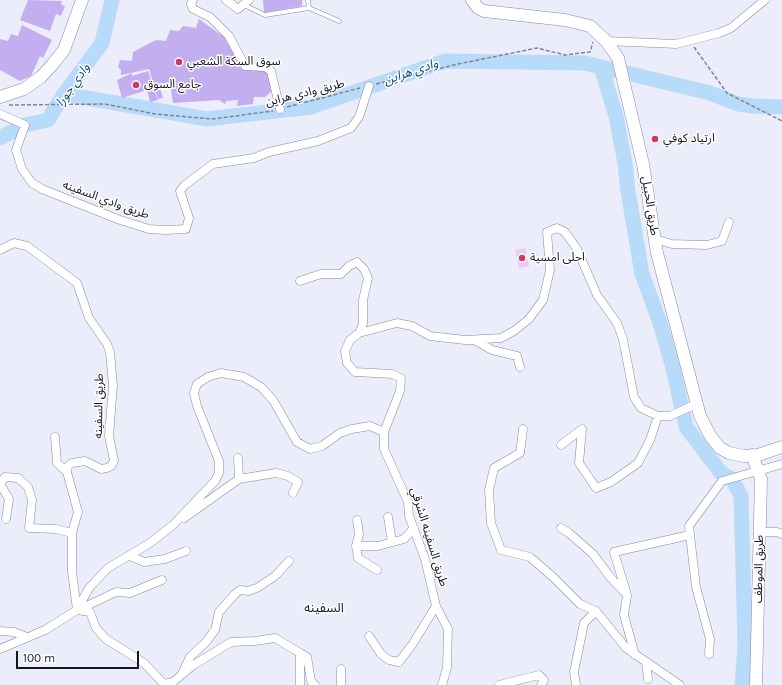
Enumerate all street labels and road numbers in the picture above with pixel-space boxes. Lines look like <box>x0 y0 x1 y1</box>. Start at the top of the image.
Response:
street label: طريق وادي هراين <box>264 76 346 110</box>
street label: طريق الحبيل <box>638 175 662 237</box>
street label: طريق وادي السفينه <box>61 178 151 222</box>
street label: طريق السفينه <box>91 373 107 439</box>
street label: طريق السفينه الشرقي <box>407 486 451 588</box>
street label: طريق الموطف <box>751 535 767 603</box>

